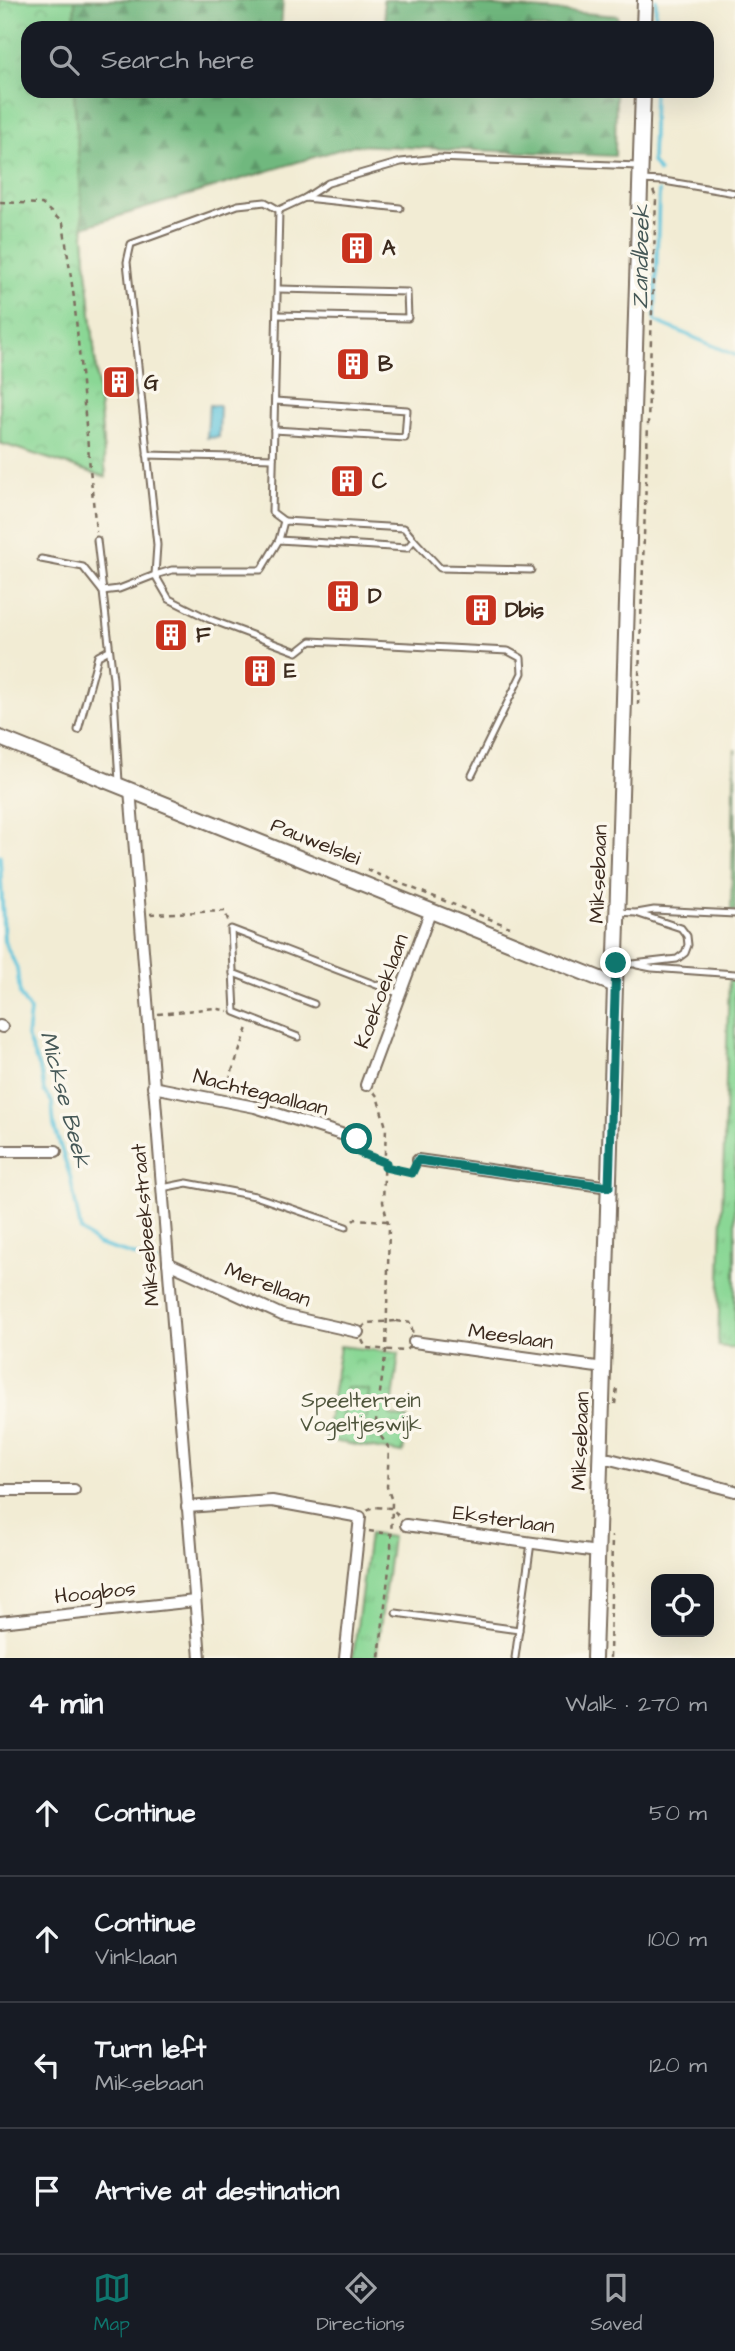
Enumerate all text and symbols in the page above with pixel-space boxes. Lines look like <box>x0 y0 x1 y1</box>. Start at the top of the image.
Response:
search box <box>21 21 714 98</box>
icon: search <box>45 41 83 79</box>
text: Search here <box>101 42 254 78</box>
water label: Zandbeek <box>624 203 658 310</box>
building icon: A <box>338 229 376 267</box>
place label: A <box>382 234 396 263</box>
building icon: B <box>334 345 372 383</box>
place label: B <box>378 350 393 379</box>
building icon: G <box>100 363 138 401</box>
place label: G <box>144 368 159 397</box>
building icon: C <box>328 462 366 500</box>
place label: C <box>372 467 387 496</box>
building icon: D <box>324 577 362 615</box>
place label: D <box>368 582 382 611</box>
building icon: Dbis <box>462 591 500 629</box>
place label: Dbis <box>505 596 545 625</box>
building icon: F <box>152 616 190 654</box>
place label: F <box>196 621 211 650</box>
building icon: E <box>241 652 279 690</box>
place label: E <box>284 657 297 686</box>
street label: Pauwelslei <box>266 810 365 873</box>
street label: Miksebaan <box>582 824 615 924</box>
street label: Koekoeklaan <box>347 930 416 1053</box>
route end <box>600 947 631 978</box>
water label: Mickse Beek <box>31 1028 99 1172</box>
street label: Nachtegaallaan <box>190 1062 331 1125</box>
route start <box>341 1123 372 1154</box>
street label: Miksebeekstraat <box>124 1142 167 1308</box>
street label: Merellaan <box>221 1255 315 1314</box>
street label: Meeslaan <box>466 1316 555 1357</box>
park label: Speelterrein Vogeltjeswijk <box>300 1386 422 1441</box>
street label: Miksebaan <box>564 1391 597 1491</box>
street label: Eksterlaan <box>451 1498 557 1541</box>
street label: Hoogbos <box>53 1574 137 1613</box>
map controls <box>651 1574 714 1637</box>
button: locate <box>651 1574 714 1637</box>
text: 4 min <box>28 1683 103 1725</box>
text: Walk · 270 m <box>565 1688 707 1720</box>
icon: ahead <box>28 1794 66 1832</box>
text: Continue <box>95 1795 196 1831</box>
text: 50 m <box>649 1797 707 1829</box>
text: Continue <box>95 1905 196 1941</box>
icon: ahead <box>28 1920 66 1958</box>
text: 100 m <box>648 1923 707 1955</box>
text: Vinklaan <box>95 1941 177 1973</box>
text: Turn left <box>95 2031 206 2067</box>
icon: left <box>28 2046 66 2084</box>
text: 120 m <box>649 2049 707 2081</box>
text: Miksebaan <box>95 2067 203 2099</box>
icon: arrive <box>28 2172 66 2210</box>
text: Arrive at destination <box>95 2173 340 2209</box>
tab: Map <box>93 2269 131 2338</box>
tab: Directions <box>316 2269 405 2338</box>
tab: Saved <box>590 2269 642 2338</box>

